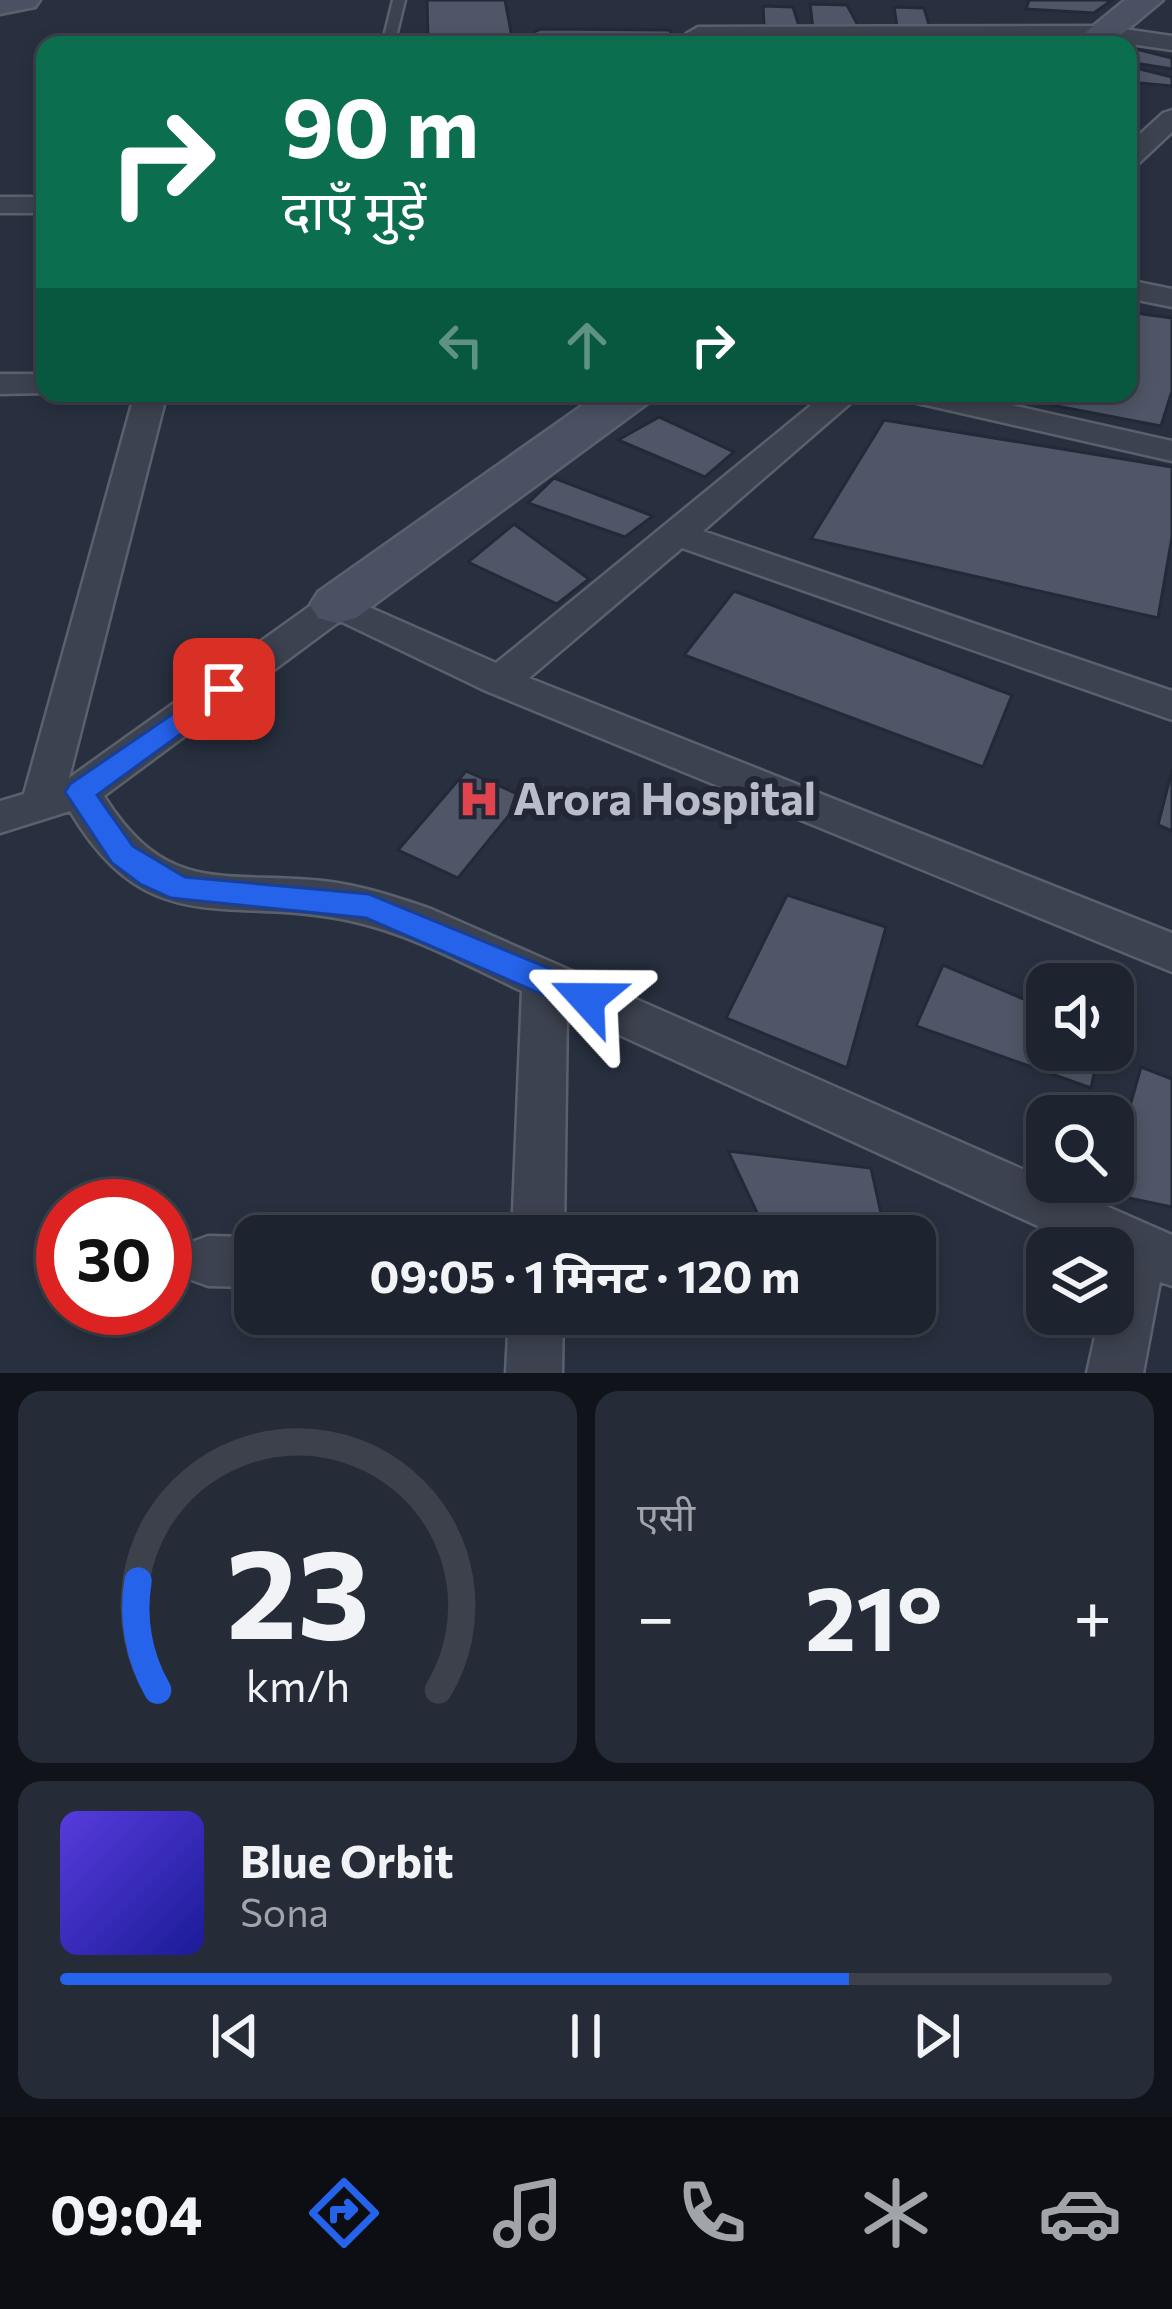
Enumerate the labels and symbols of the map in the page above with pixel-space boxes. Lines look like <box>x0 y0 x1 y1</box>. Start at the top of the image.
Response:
pin <box>173 638 275 740</box>
place label: Arora Hospital <box>513 769 816 824</box>
hospital icon: Arora Hospital <box>456 776 502 822</box>
position arrow <box>524 936 650 1062</box>
speed limit sign: 30 <box>36 1179 192 1335</box>

